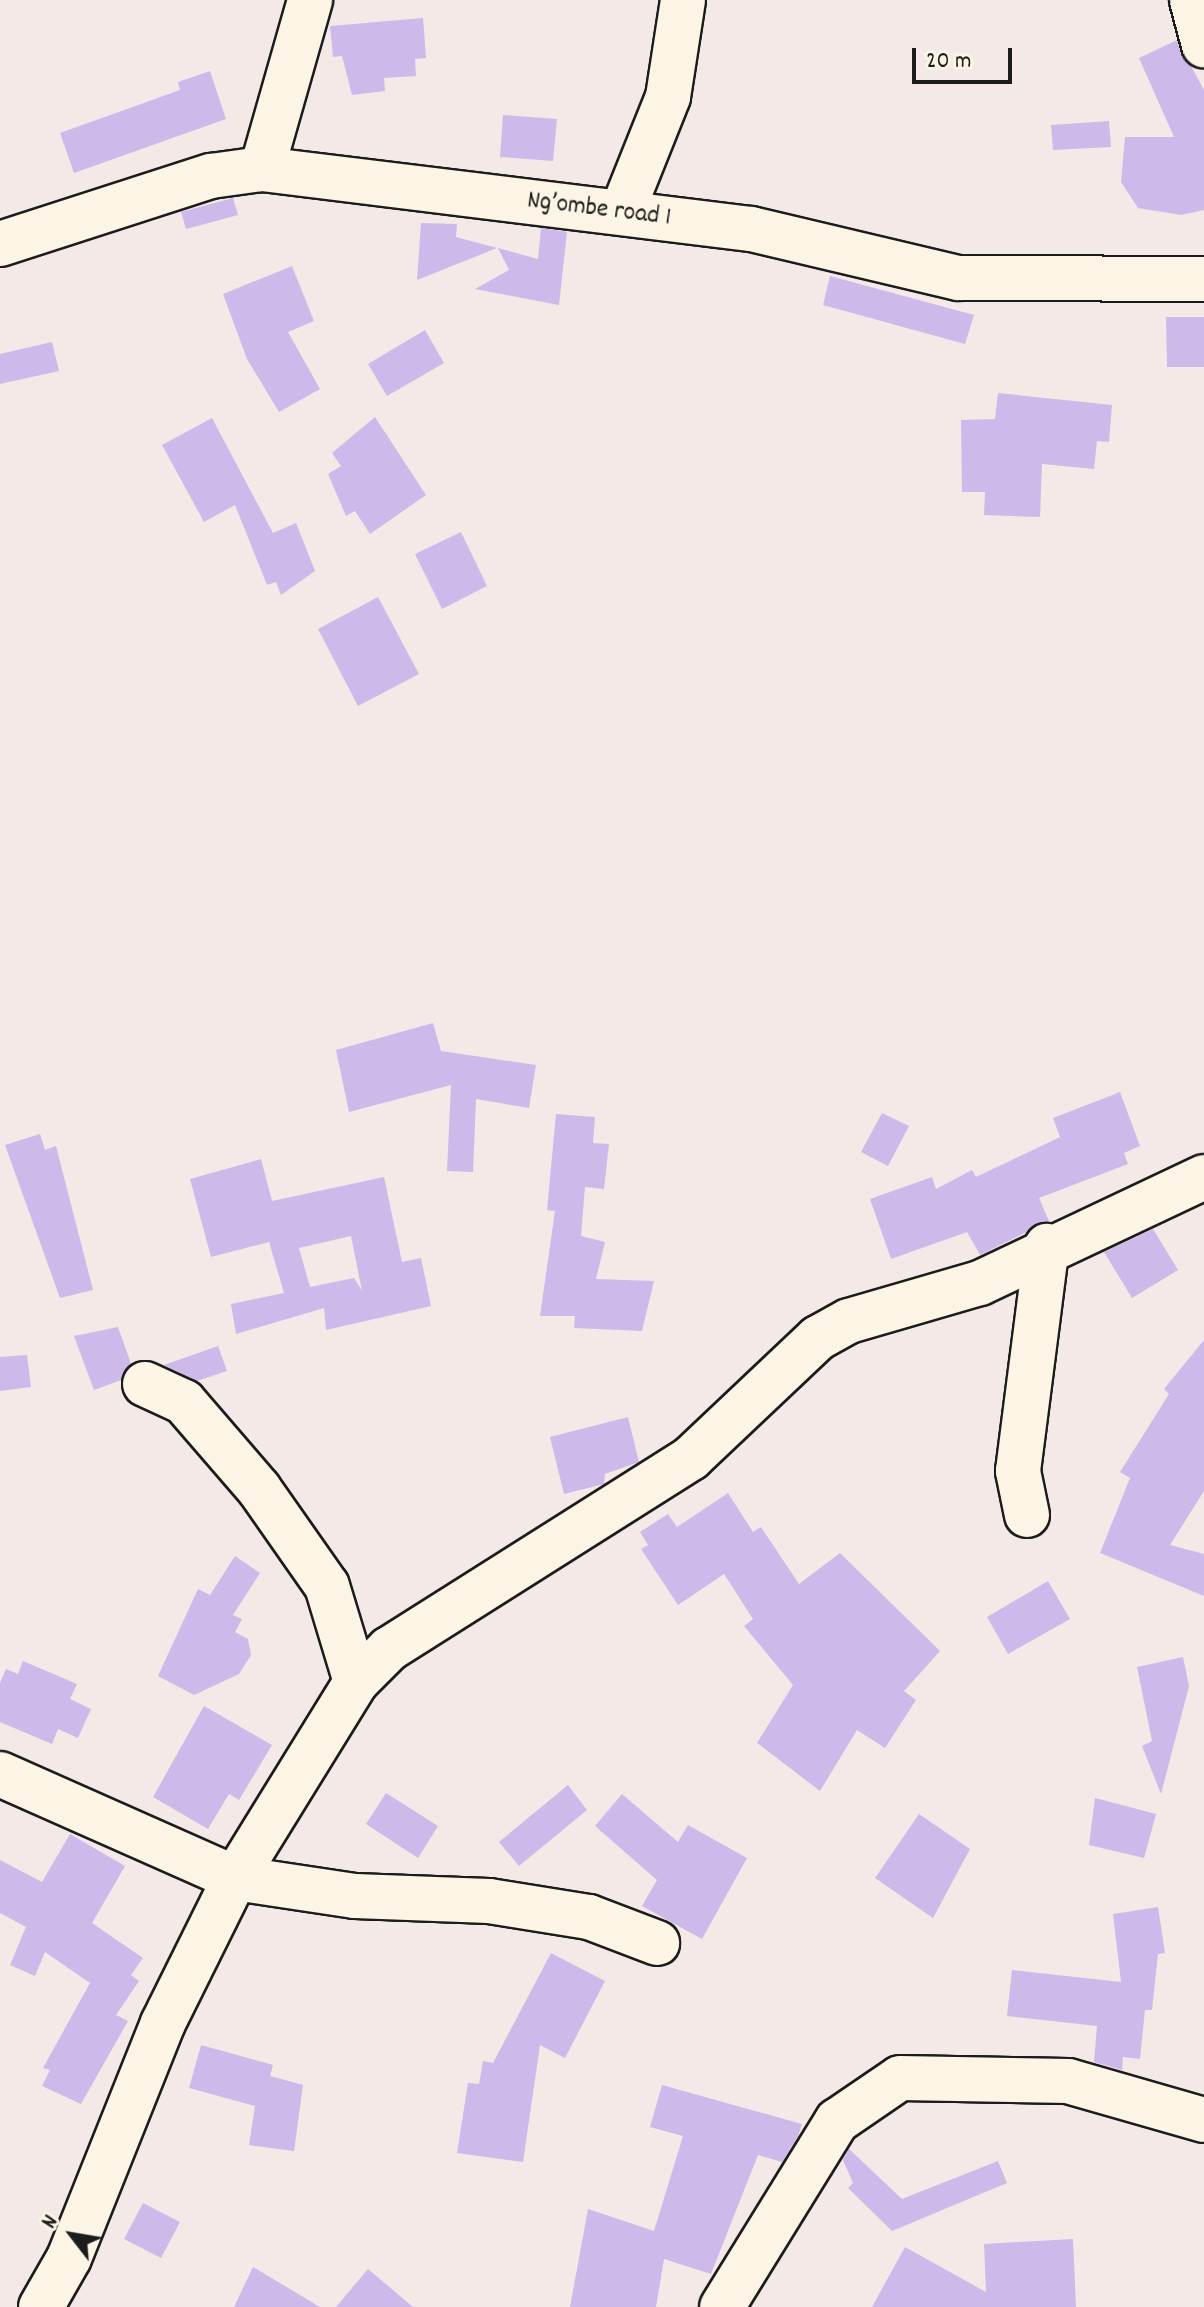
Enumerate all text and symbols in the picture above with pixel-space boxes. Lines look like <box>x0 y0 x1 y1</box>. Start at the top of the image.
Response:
scale bar <box>916 32 1016 82</box>
text: 20 m <box>926 45 972 79</box>
street label: Ng’ombe road 1 <box>525 186 673 234</box>
north arrow <box>32 2195 112 2275</box>
text: N <box>35 2210 67 2235</box>

